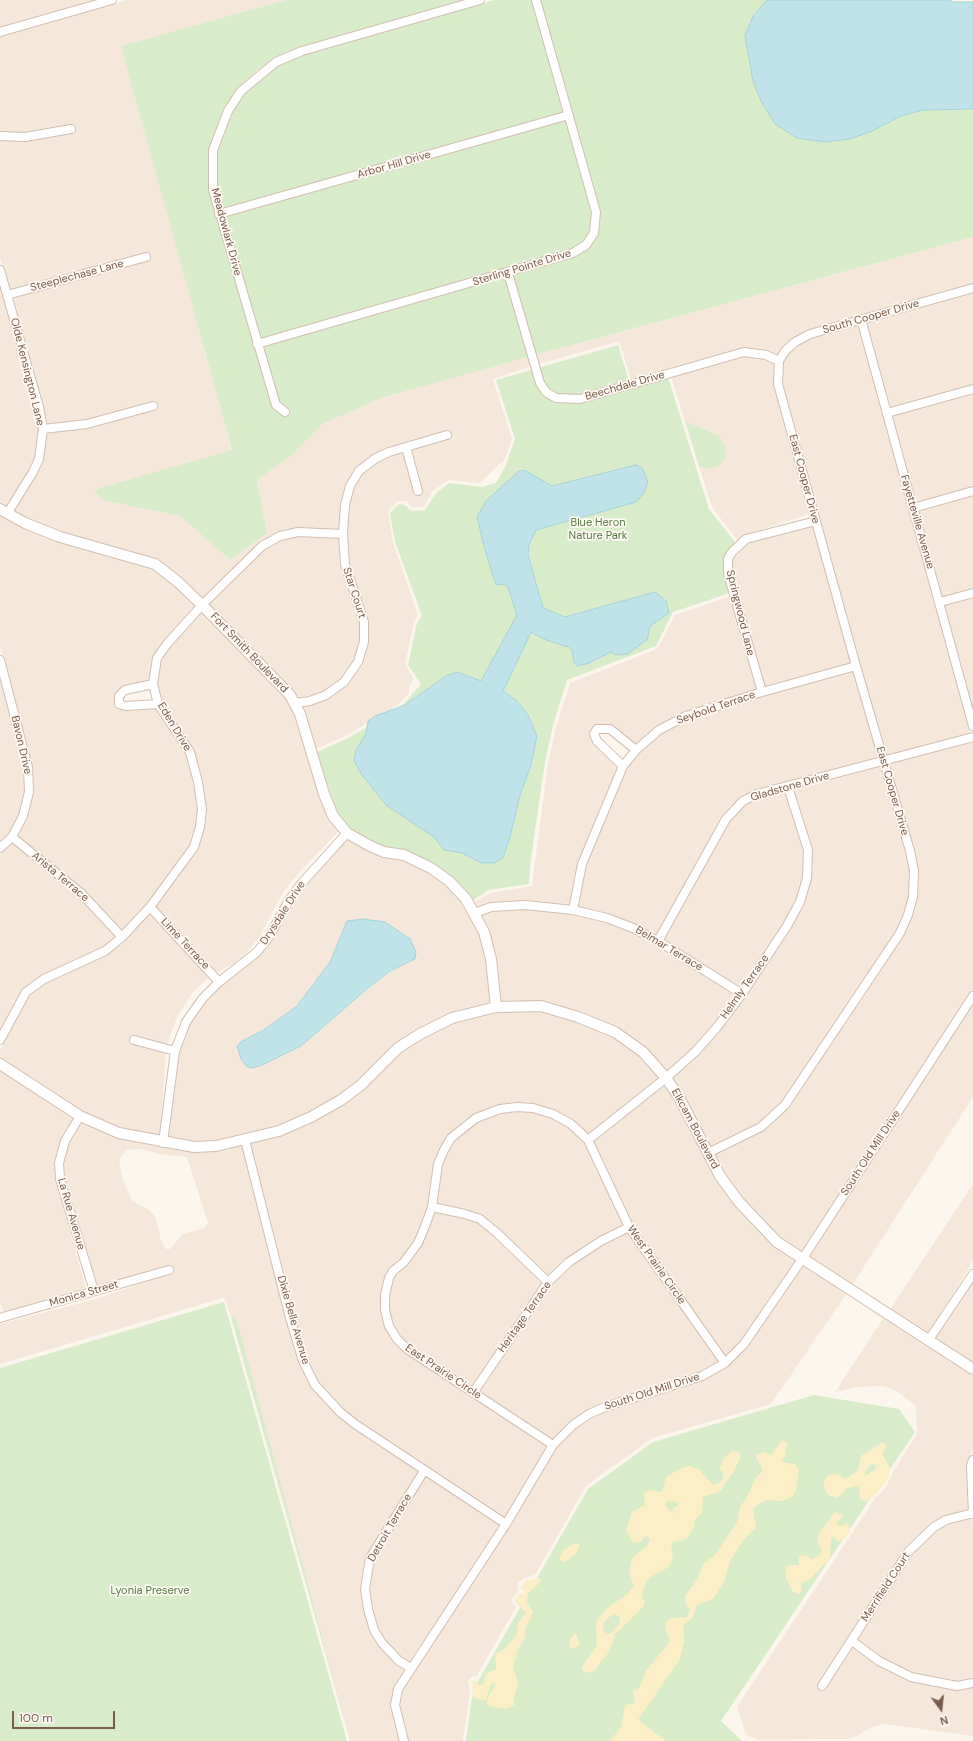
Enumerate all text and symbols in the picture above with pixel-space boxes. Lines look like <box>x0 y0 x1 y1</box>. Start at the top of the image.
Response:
street label: Arbor Hill Drive <box>356 148 432 182</box>
street label: Meadowlark Drive <box>208 187 244 277</box>
street label: Sterling Pointe Drive <box>471 247 573 289</box>
street label: Steeplechase Lane <box>29 257 125 295</box>
street label: South Cooper Drive <box>821 297 921 337</box>
street label: Olde Kensington Lane <box>7 317 47 427</box>
street label: Beechdale Drive <box>584 368 666 404</box>
street label: East Cooper Drive <box>786 433 822 525</box>
street label: Fayetteville Avenue <box>897 473 937 571</box>
park label: Blue Heron Nature Park <box>569 516 627 542</box>
street label: Star Court <box>340 566 368 620</box>
street label: Springwood Lane <box>723 569 757 657</box>
street label: Fort Smith Boulevard <box>207 610 291 696</box>
street label: Seybold Terrace <box>675 688 757 728</box>
street label: Eden Drive <box>154 700 194 754</box>
street label: Bavon Drive <box>8 714 34 776</box>
street label: East Cooper Drive <box>873 745 911 837</box>
street label: Gladstone Drive <box>749 769 831 805</box>
street label: Arista Terrace <box>29 849 91 905</box>
street label: Drysdale Drive <box>257 879 309 947</box>
street label: Lime Terrace <box>158 916 212 972</box>
street label: Belmar Terrace <box>633 924 705 974</box>
street label: Helmly Terrace <box>718 952 772 1022</box>
street label: Elkcam Boulevard <box>668 1087 722 1171</box>
street label: South Old Mill Drive <box>838 1108 904 1198</box>
street label: La Rue Avenue <box>54 1177 88 1251</box>
street label: West Prairie Circle <box>624 1223 688 1307</box>
street label: Dixie Belle Avenue <box>274 1274 312 1366</box>
street label: Monica Street <box>48 1278 120 1310</box>
street label: Heritage Terrace <box>496 1279 554 1355</box>
street label: East Prairie Circle <box>402 1342 484 1402</box>
street label: South Old Mill Drive <box>603 1370 701 1414</box>
street label: Detroit Terrace <box>365 1492 415 1564</box>
street label: Merrifield Court <box>859 1550 913 1624</box>
park label: Lyonia Preserve <box>110 1584 190 1598</box>
north arrow <box>921 1689 961 1729</box>
scale bar <box>14 1703 117 1729</box>
text: 100 m <box>19 1710 53 1726</box>
text: N <box>938 1713 950 1728</box>

